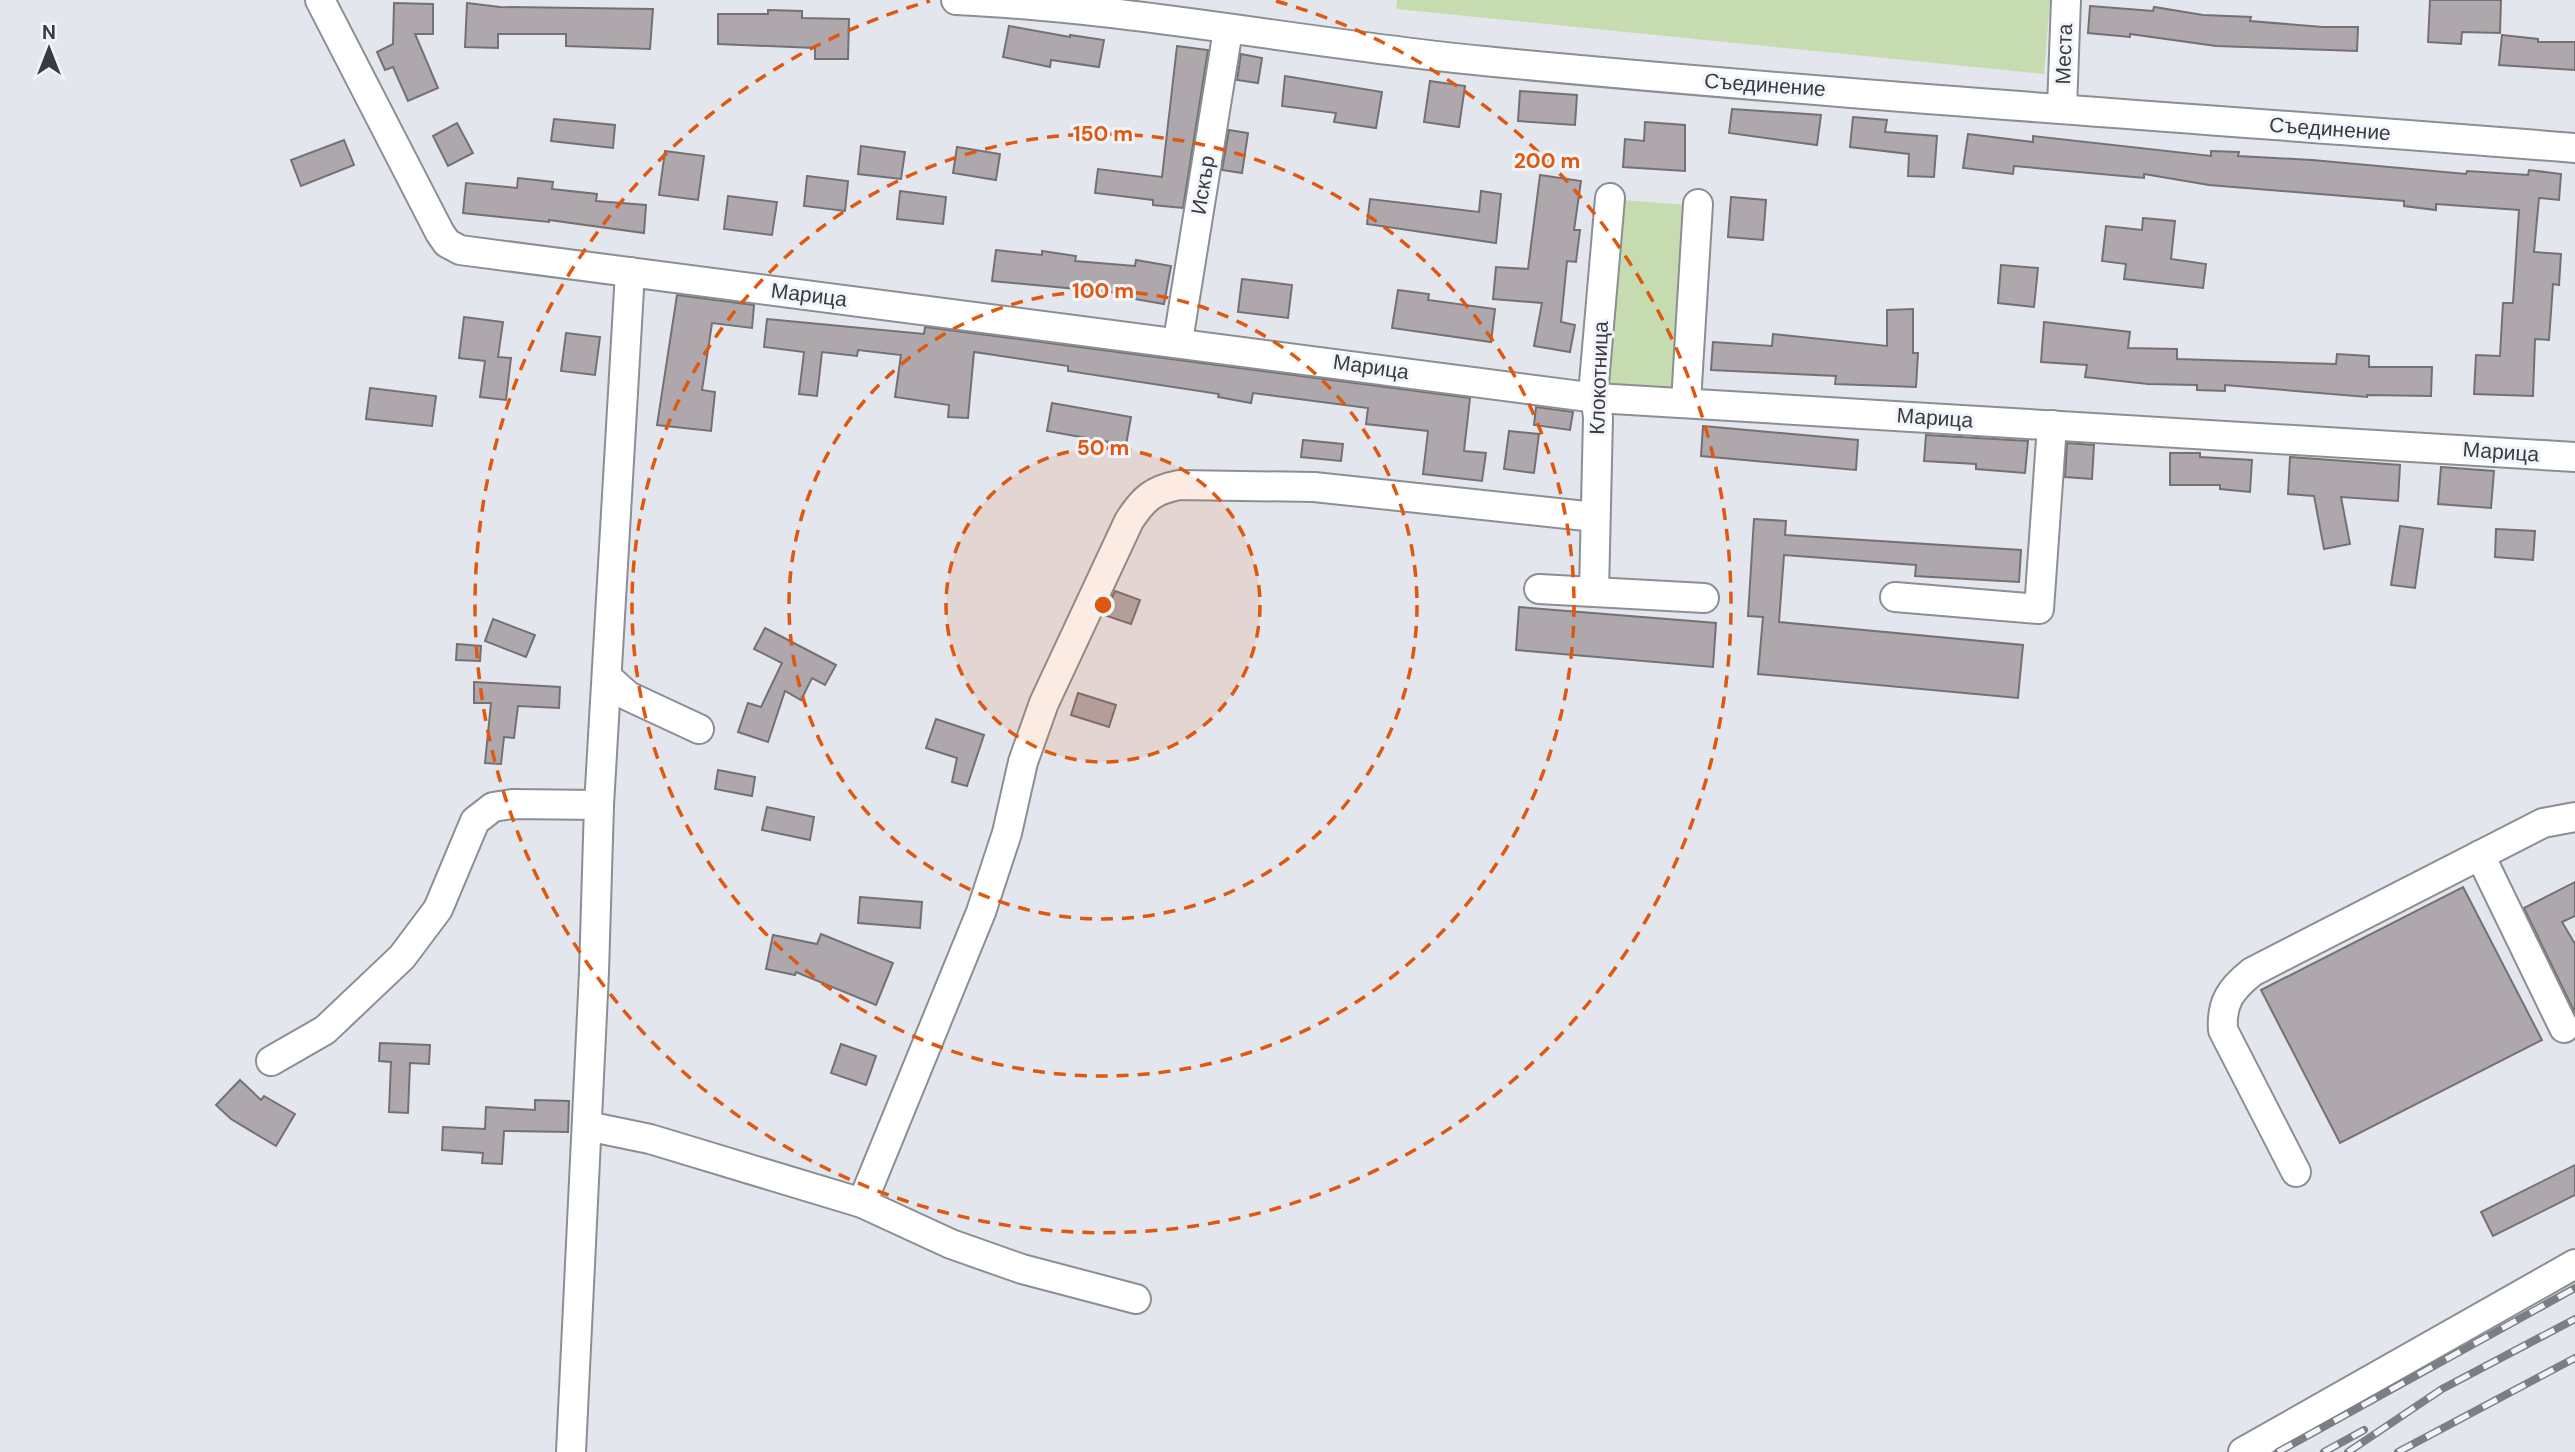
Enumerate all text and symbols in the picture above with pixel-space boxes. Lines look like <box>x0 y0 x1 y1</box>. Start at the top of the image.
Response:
north arrow <box>14 14 84 84</box>
text: N <box>42 20 56 45</box>
street label: Места <box>2049 23 2079 85</box>
street label: Съединение <box>1703 67 1827 103</box>
street label: Съединение <box>2268 111 2392 147</box>
text: 150 m <box>1073 120 1133 148</box>
text: 200 m <box>1514 147 1580 175</box>
street label: Искър <box>1185 153 1221 217</box>
street label: Марица <box>769 276 849 314</box>
text: 100 m <box>1072 277 1134 305</box>
street label: Клокотница <box>1583 320 1615 435</box>
street label: Марица <box>1331 348 1411 386</box>
street label: Марица <box>1896 401 1974 435</box>
text: 50 m <box>1077 434 1129 462</box>
street label: Марица <box>2462 435 2540 469</box>
centre of rings <box>1091 593 1115 617</box>

